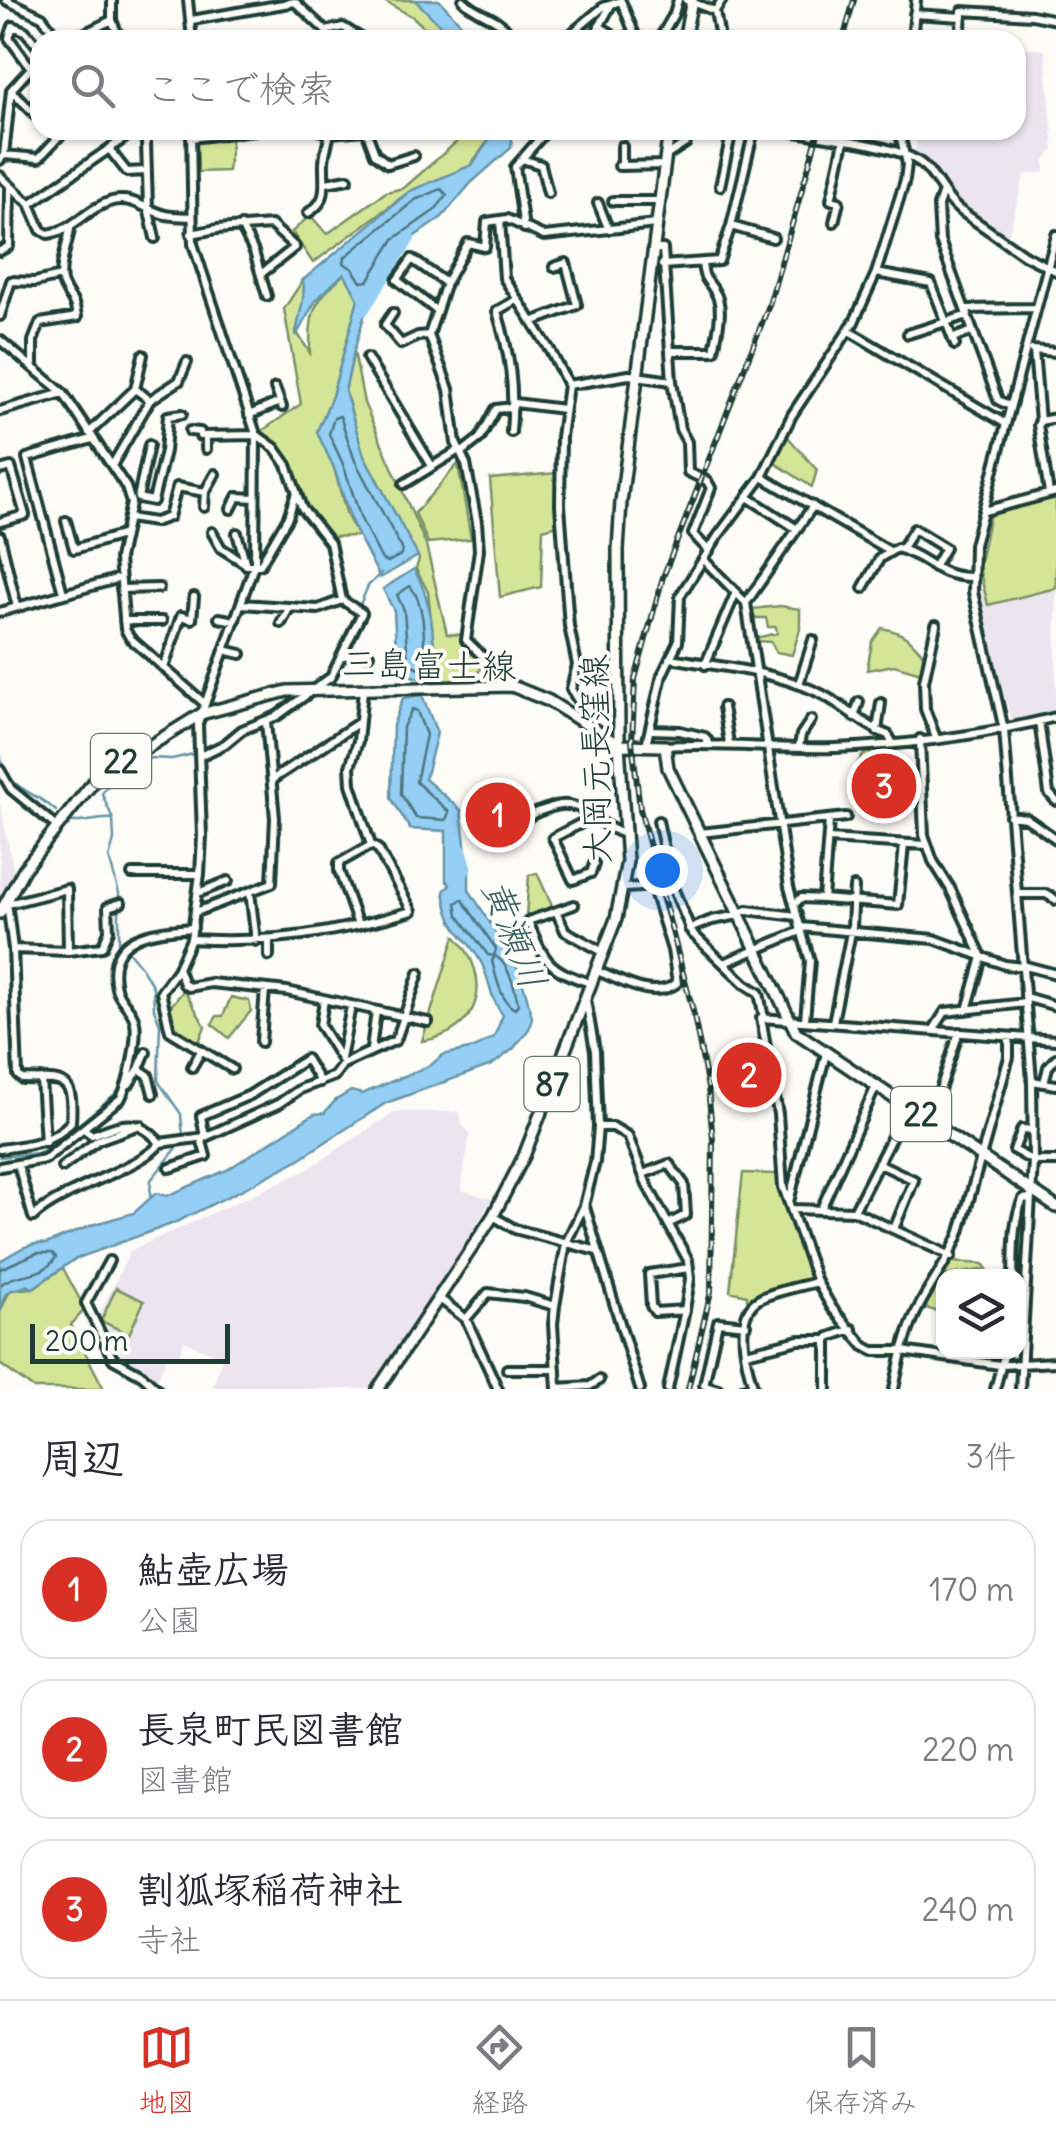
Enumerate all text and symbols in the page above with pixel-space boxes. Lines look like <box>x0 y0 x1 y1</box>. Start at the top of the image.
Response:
search box <box>30 30 1026 140</box>
icon: search <box>65 58 120 113</box>
text: ここで検索 <box>145 65 335 112</box>
street label: 三島富士線 <box>341 640 517 688</box>
street label: 大岡元長窪線 <box>571 654 619 864</box>
road number: 22 <box>91 734 151 788</box>
pin: 3 <box>852 748 916 824</box>
pin: 1 <box>466 778 530 852</box>
your location <box>637 845 688 896</box>
water label: 黄瀬川 <box>473 872 557 996</box>
pin: 2 <box>716 1038 782 1112</box>
road number: 87 <box>524 1057 580 1111</box>
road number: 22 <box>891 1087 951 1141</box>
map controls <box>936 1269 1026 1359</box>
button: layers <box>936 1269 1026 1359</box>
scale bar <box>30 1319 230 1364</box>
text: 200 m <box>45 1323 128 1359</box>
text: 周辺 <box>40 1432 124 1484</box>
text: 3件 <box>966 1436 1016 1477</box>
text: 鮎壺広場 <box>137 1546 289 1593</box>
text: 1 <box>68 1569 81 1610</box>
text: 170 m <box>929 1569 1014 1610</box>
text: 公園 <box>137 1599 201 1640</box>
text: 長泉町民図書館 <box>137 1706 403 1753</box>
text: 2 <box>66 1729 83 1770</box>
text: 220 m <box>922 1729 1014 1770</box>
text: 図書館 <box>137 1759 233 1800</box>
text: 割狐塚稲荷神社 <box>137 1866 403 1913</box>
text: 3 <box>65 1889 84 1930</box>
text: 240 m <box>922 1889 1014 1930</box>
text: 寺社 <box>137 1919 201 1960</box>
tab: 地図 <box>139 2020 195 2120</box>
tab: 経路 <box>472 2020 528 2120</box>
tab: 保存済み <box>805 2020 917 2120</box>

